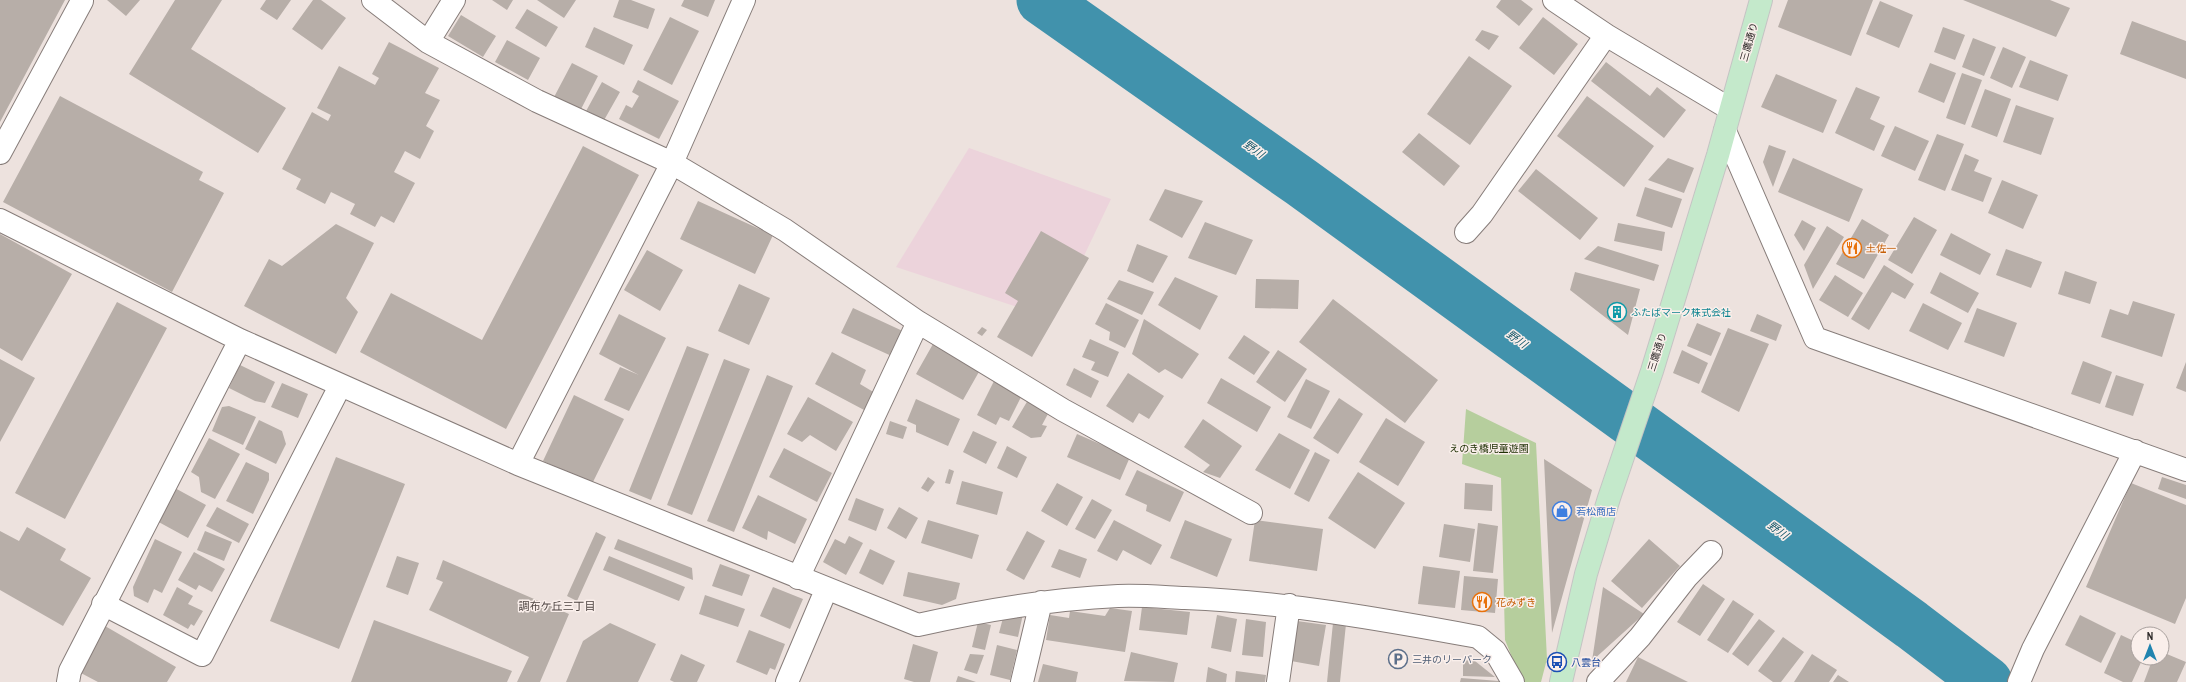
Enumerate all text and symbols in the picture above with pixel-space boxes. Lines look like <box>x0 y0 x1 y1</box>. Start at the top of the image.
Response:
street label: 三鷹通り <box>1737 21 1761 63</box>
water label: 野川 <box>1241 137 1268 162</box>
restaurant icon: 土佐一 <box>1841 237 1863 259</box>
place label: 土佐一 <box>1866 242 1896 255</box>
building icon: ふたばマーク株式会社 <box>1606 301 1628 323</box>
place label: ふたばマーク株式会社 <box>1631 306 1731 319</box>
water label: 野川 <box>1504 327 1531 352</box>
street label: 三鷹通り <box>1645 331 1669 373</box>
park label: えのき橋児童遊園 <box>1449 442 1529 455</box>
shop icon: 若松商店 <box>1551 500 1573 522</box>
place label: 若松商店 <box>1576 505 1616 518</box>
water label: 野川 <box>1765 518 1792 543</box>
restaurant icon: 花みずき <box>1471 591 1493 613</box>
place label: 花みずき <box>1496 596 1536 609</box>
district label: 調布ケ丘三丁目 <box>519 599 596 613</box>
north arrow <box>2130 626 2170 666</box>
text: N <box>2147 629 2153 643</box>
parking icon: 三井のリーパーク <box>1387 648 1409 670</box>
bus stop icon: 八雲台 <box>1546 651 1568 673</box>
place label: 三井のリーパーク <box>1412 653 1492 666</box>
place label: 八雲台 <box>1571 656 1601 669</box>

